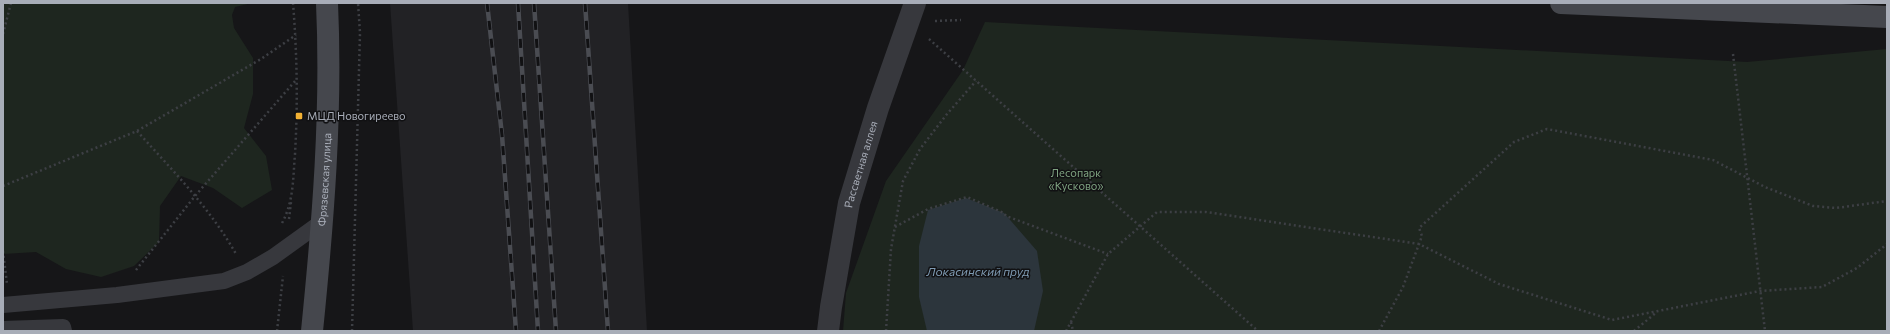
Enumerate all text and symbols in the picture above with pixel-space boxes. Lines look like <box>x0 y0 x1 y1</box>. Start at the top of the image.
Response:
place label: МЦД Новогиреево <box>307 109 406 122</box>
marker: МЦД Новогиреево <box>294 111 304 121</box>
street label: Рассветная аллея <box>841 119 880 209</box>
street label: Фрязевская улица <box>315 132 333 227</box>
park label: Лесопарк «Кусково» <box>1049 166 1103 192</box>
water label: Локасинский пруд <box>925 264 1030 278</box>

